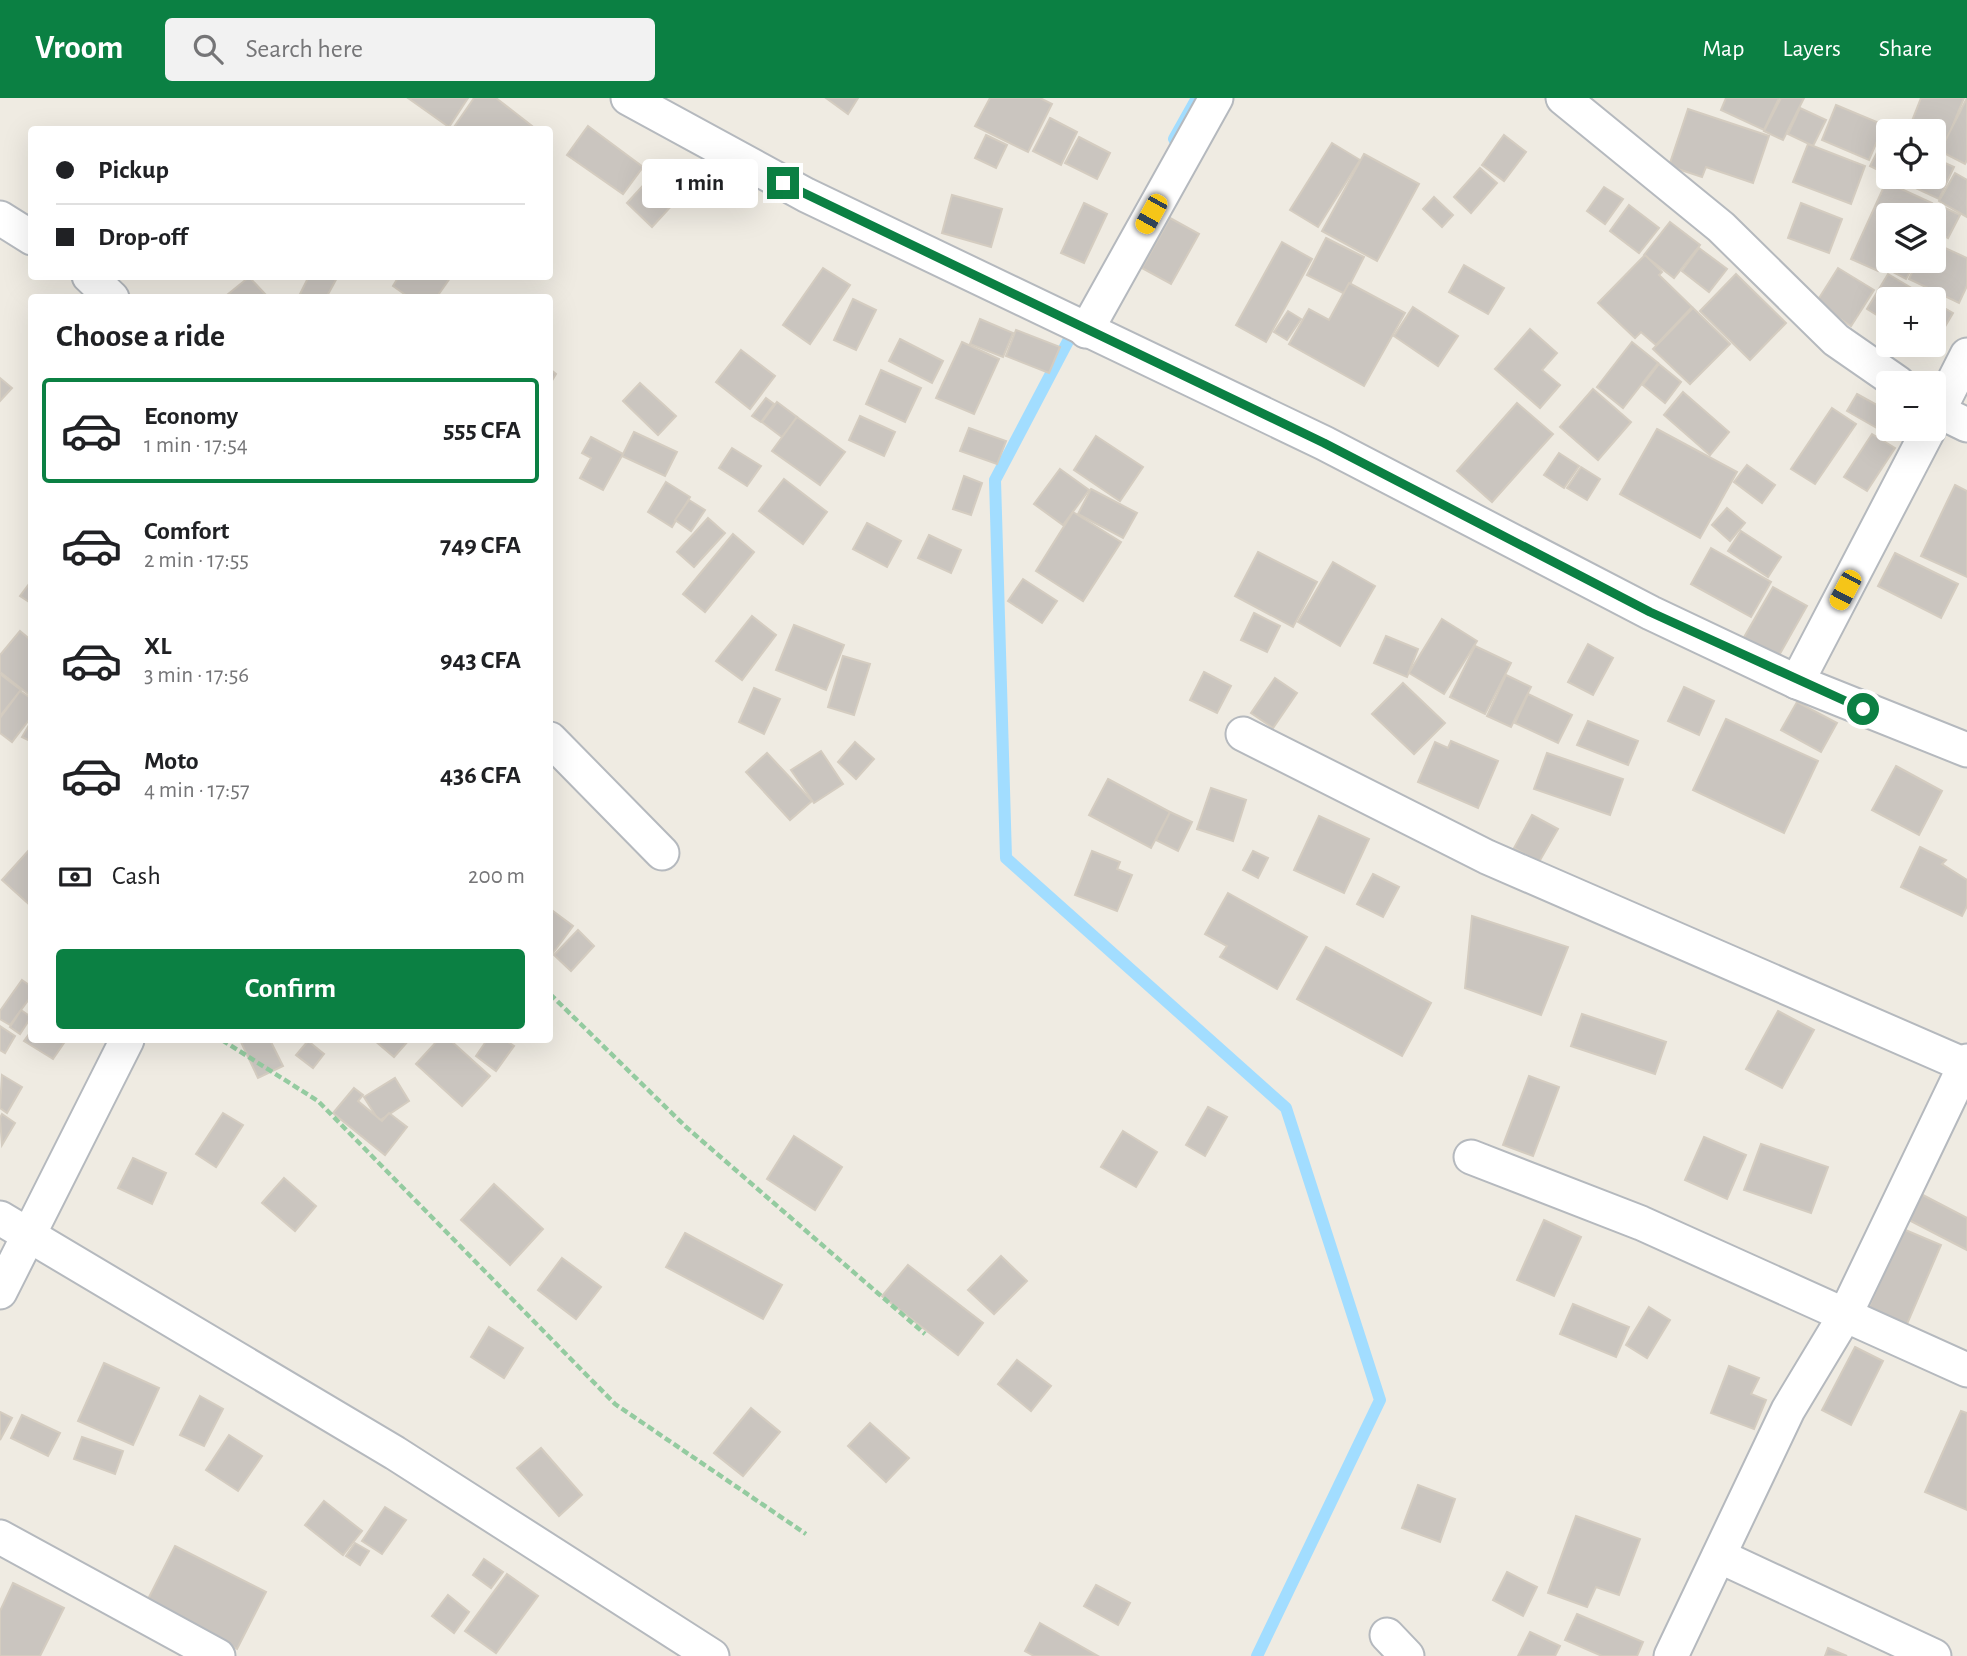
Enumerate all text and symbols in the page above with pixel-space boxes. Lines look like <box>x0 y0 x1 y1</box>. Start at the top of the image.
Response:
search box <box>165 18 655 81</box>
icon: search <box>189 30 227 68</box>
text: Vroom <box>35 32 123 65</box>
text: Search here <box>245 36 363 62</box>
text: Map <box>1702 37 1744 61</box>
text: Layers <box>1782 37 1841 61</box>
text: Share <box>1879 37 1932 61</box>
map controls <box>1876 119 1946 441</box>
button: locate <box>1876 119 1946 189</box>
text: Pickup <box>98 157 169 183</box>
callout: 1 min <box>643 158 758 208</box>
route end <box>767 167 799 199</box>
text: 1 min <box>676 172 724 195</box>
car <box>1132 191 1171 237</box>
button: layers <box>1876 203 1946 273</box>
text: Drop-off <box>98 224 187 250</box>
button: + <box>1876 287 1946 357</box>
text: Choose a ride <box>56 320 225 352</box>
button: − <box>1876 371 1946 441</box>
icon: car <box>60 399 123 462</box>
text: Economy <box>144 403 238 429</box>
text: 555 CFA <box>443 417 521 443</box>
text: 1 min · 17:54 <box>144 434 248 457</box>
icon: car <box>60 514 123 577</box>
text: Comfort <box>144 518 229 544</box>
text: 749 CFA <box>440 532 521 558</box>
text: 2 min · 17:55 <box>144 549 249 572</box>
car <box>1826 567 1865 613</box>
icon: car <box>60 629 123 692</box>
text: XL <box>144 633 171 659</box>
text: 943 CFA <box>440 647 521 673</box>
text: 3 min · 17:56 <box>144 664 249 687</box>
route start <box>1847 693 1879 725</box>
icon: car <box>60 744 123 807</box>
text: Moto <box>144 748 199 774</box>
text: 436 CFA <box>440 762 521 788</box>
text: 4 min · 17:57 <box>144 779 250 802</box>
icon: cash <box>56 858 94 896</box>
text: Cash <box>112 863 161 889</box>
text: 200 m <box>468 865 525 888</box>
button: Confirm <box>56 949 525 1029</box>

